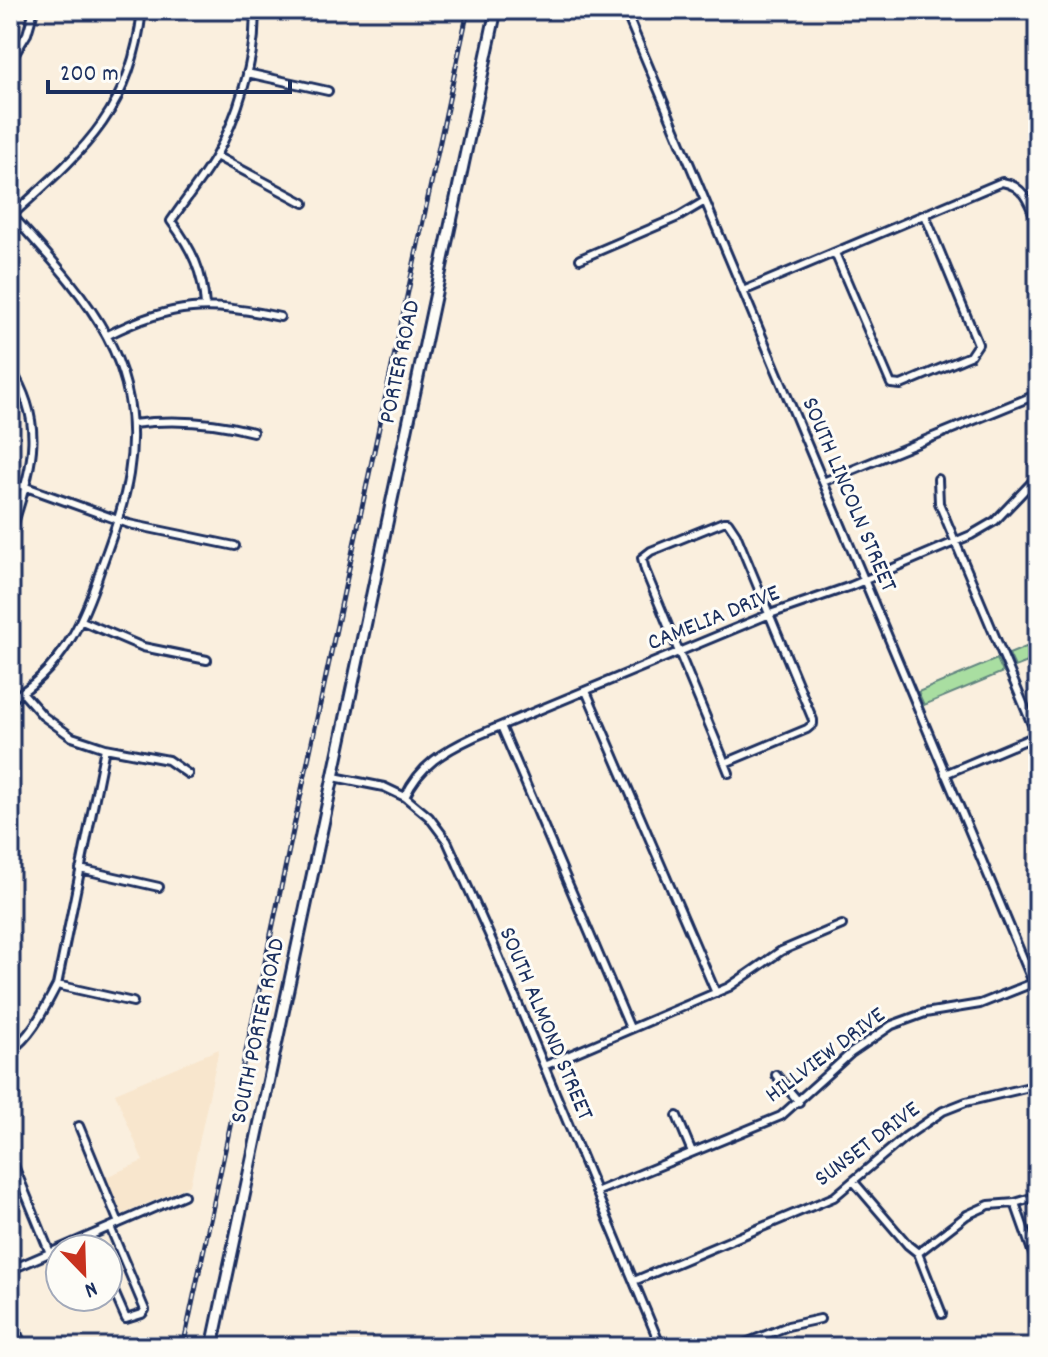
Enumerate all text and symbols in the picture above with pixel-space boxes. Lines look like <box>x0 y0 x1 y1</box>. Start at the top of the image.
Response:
scale bar <box>48 44 290 94</box>
text: 200 m <box>60 58 119 92</box>
street label: PORTER ROAD <box>371 297 431 427</box>
street label: SOUTH LINCOLN STREET <box>792 392 905 598</box>
street label: CAMELIA DRIVE <box>643 577 785 661</box>
street label: SOUTH ALMOND STREET <box>489 922 601 1126</box>
street label: SOUTH PORTER ROAD <box>223 935 295 1127</box>
street label: HILLVIEW DRIVE <box>759 999 893 1112</box>
street label: SUNSET DRIVE <box>808 1094 928 1196</box>
north arrow <box>44 1233 124 1313</box>
text: N <box>79 1272 102 1305</box>

